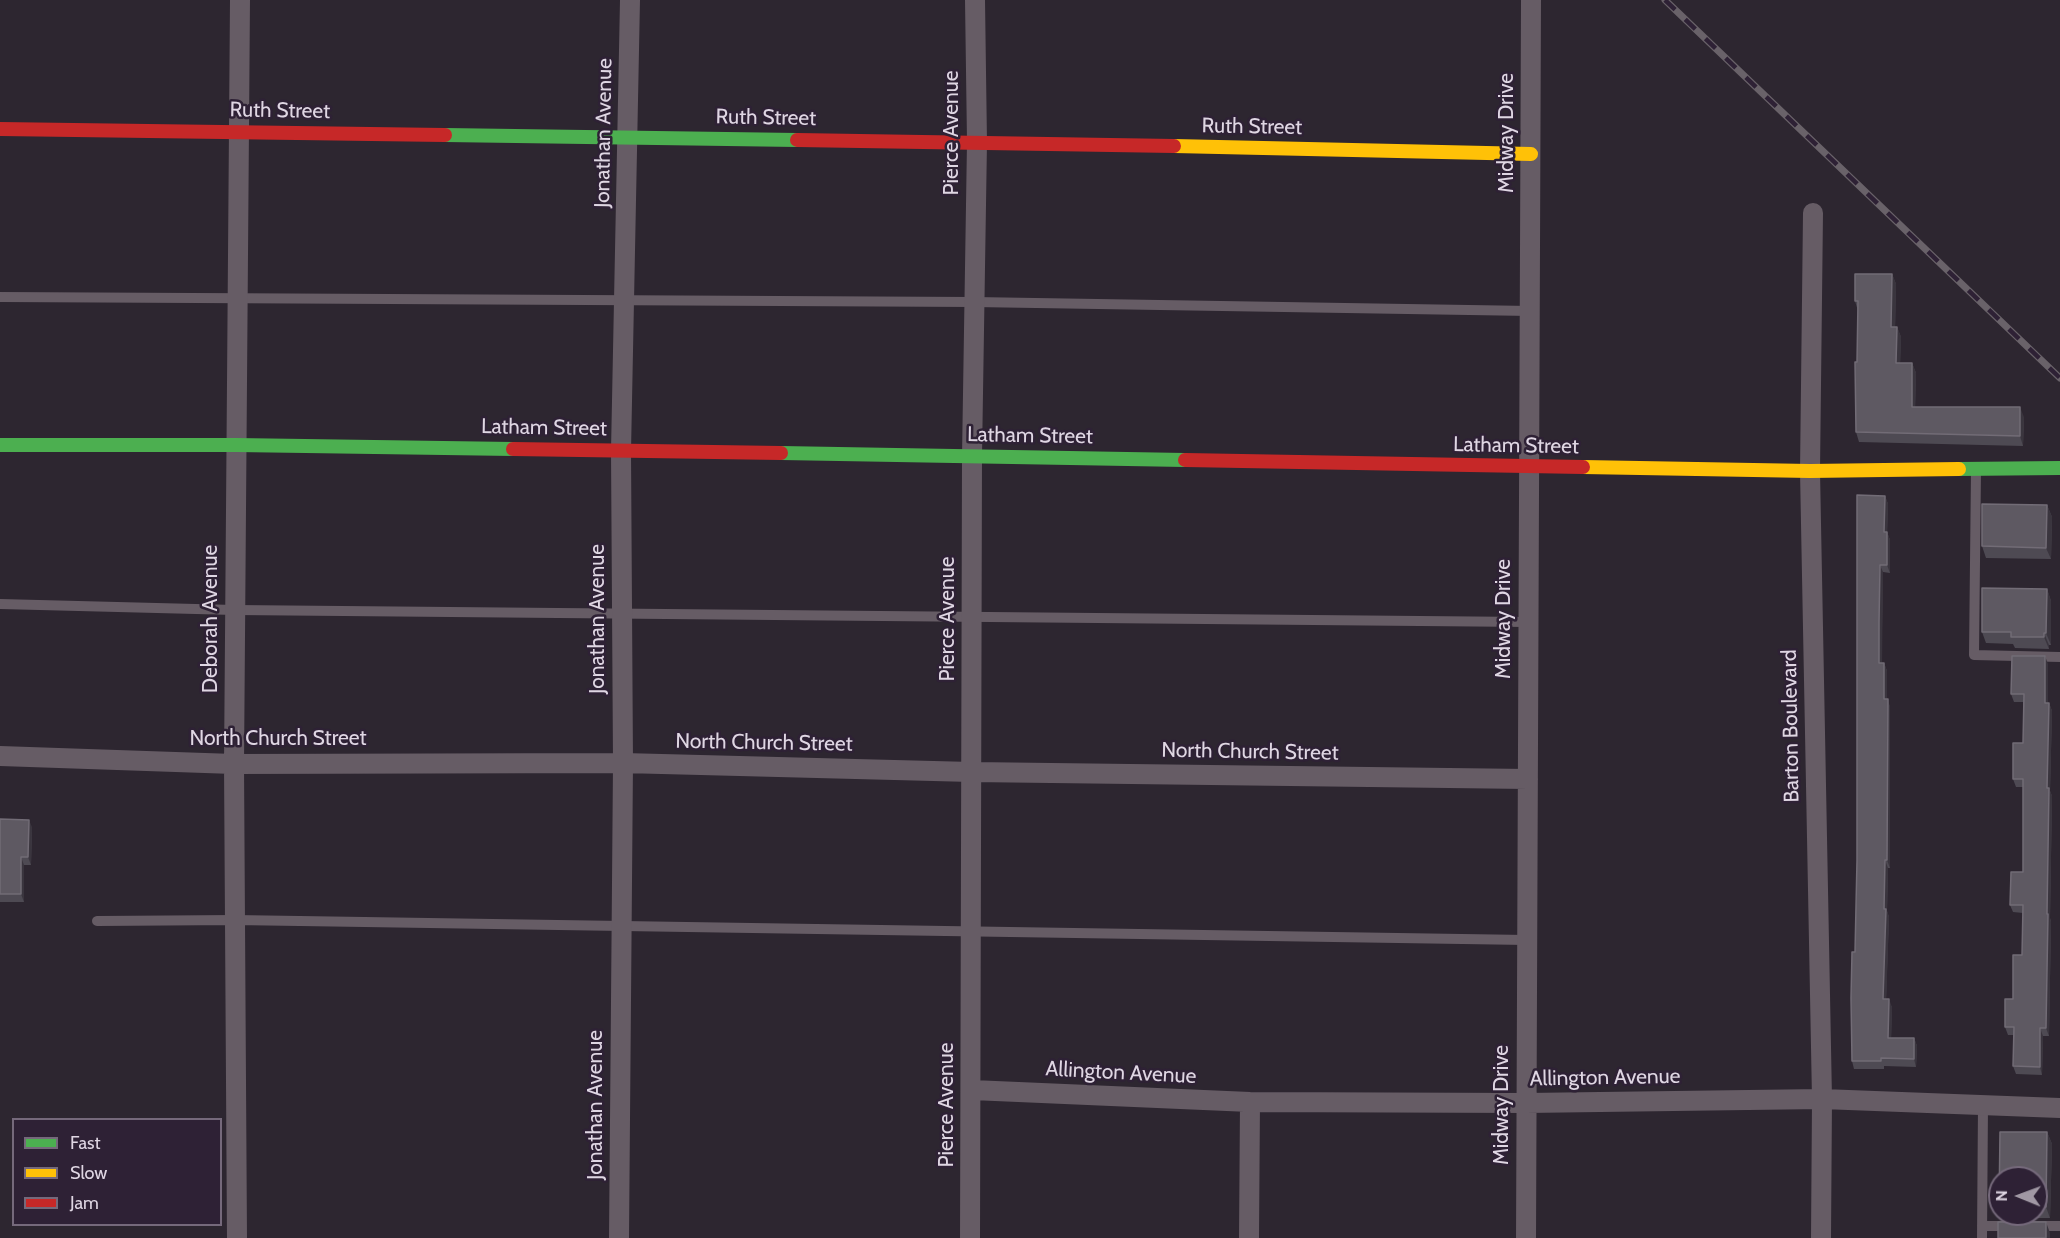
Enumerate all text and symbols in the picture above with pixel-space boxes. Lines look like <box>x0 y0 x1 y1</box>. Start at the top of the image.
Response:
street label: Jonathan Avenue <box>590 58 618 208</box>
street label: Pierce Avenue <box>939 71 965 195</box>
street label: Midway Drive <box>1494 73 1520 193</box>
street label: Ruth Street <box>230 98 330 124</box>
street label: Ruth Street <box>716 105 816 131</box>
street label: Ruth Street <box>1202 114 1302 140</box>
street label: Latham Street <box>481 414 607 442</box>
street label: Latham Street <box>967 422 1093 450</box>
street label: Latham Street <box>1453 432 1579 460</box>
street label: Jonathan Avenue <box>585 544 611 694</box>
street label: Deborah Avenue <box>198 545 224 693</box>
street label: Pierce Avenue <box>935 557 961 681</box>
street label: Midway Drive <box>1491 559 1517 679</box>
street label: Barton Boulevard <box>1777 649 1805 803</box>
street label: North Church Street <box>189 726 367 752</box>
street label: North Church Street <box>675 729 853 757</box>
street label: North Church Street <box>1161 738 1339 766</box>
street label: Jonathan Avenue <box>583 1030 609 1180</box>
street label: Pierce Avenue <box>934 1043 960 1167</box>
street label: Midway Drive <box>1489 1045 1515 1165</box>
street label: Allington Avenue <box>1045 1056 1197 1090</box>
street label: Allington Avenue <box>1529 1064 1681 1092</box>
legend <box>12 1118 222 1226</box>
text: Fast <box>70 1132 101 1154</box>
text: Slow <box>70 1162 107 1184</box>
north arrow <box>1988 1166 2048 1226</box>
text: N <box>1992 1190 2011 1202</box>
text: Jam <box>70 1192 99 1214</box>

